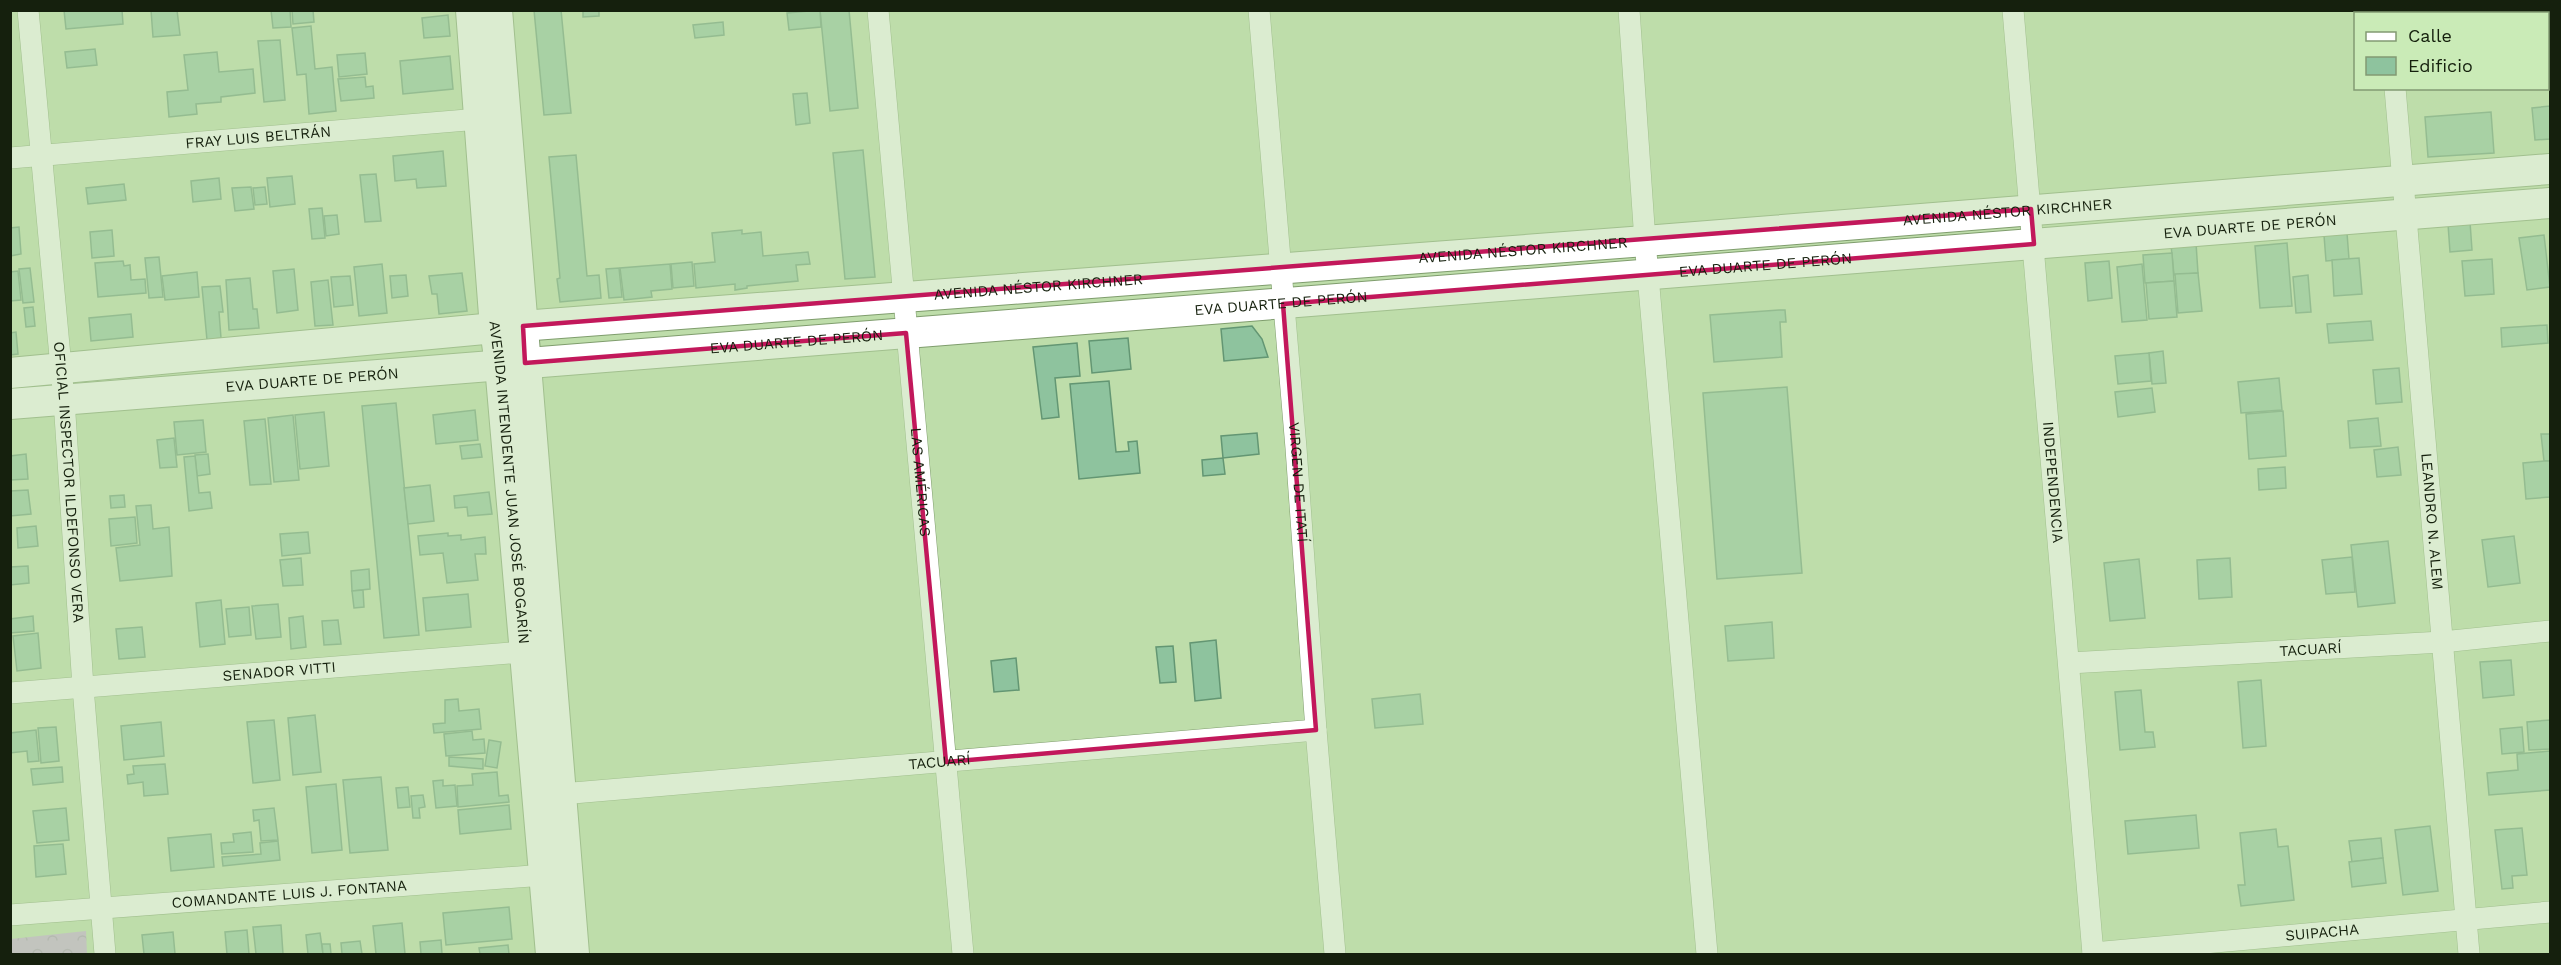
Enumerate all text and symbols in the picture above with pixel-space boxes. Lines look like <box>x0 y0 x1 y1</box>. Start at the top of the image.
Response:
legend <box>2354 12 2549 90</box>
text: Calle <box>2408 25 2452 46</box>
text: Edificio <box>2408 55 2473 76</box>
street label: FRAY LUIS BELTRÁN <box>185 122 332 152</box>
street label: AVENIDA NÉSTOR KIRCHNER <box>1902 195 2113 229</box>
street label: EVA DUARTE DE PERÓN <box>2163 211 2337 243</box>
street label: AVENIDA NÉSTOR KIRCHNER <box>1418 233 1628 267</box>
street label: EVA DUARTE DE PERÓN <box>1678 249 1853 281</box>
street label: AVENIDA NÉSTOR KIRCHNER <box>933 270 1144 304</box>
street label: EVA DUARTE DE PERÓN <box>1194 287 1368 319</box>
street label: AVENIDA INTENDENTE JUAN JOSÉ BOGARÍN <box>485 320 533 645</box>
street label: EVA DUARTE DE PERÓN <box>709 326 884 358</box>
street label: OFICIAL INSPECTOR ILDEFONSO VERA <box>50 341 88 624</box>
street label: EVA DUARTE DE PERÓN <box>225 364 399 396</box>
street label: INDEPENDENCIA <box>2039 421 2067 544</box>
street label: VIRGEN DE ITATÍ <box>1285 422 1312 543</box>
street label: LAS AMÉRICAS <box>907 427 934 537</box>
street label: LEANDRO N. ALEM <box>2417 452 2447 591</box>
street label: TACUARÍ <box>2279 639 2342 660</box>
street label: SENADOR VITTI <box>222 658 336 685</box>
street label: TACUARÍ <box>908 750 971 773</box>
street label: COMANDANTE LUIS J. FONTANA <box>171 876 408 912</box>
street label: SUIPACHA <box>2284 920 2360 945</box>

